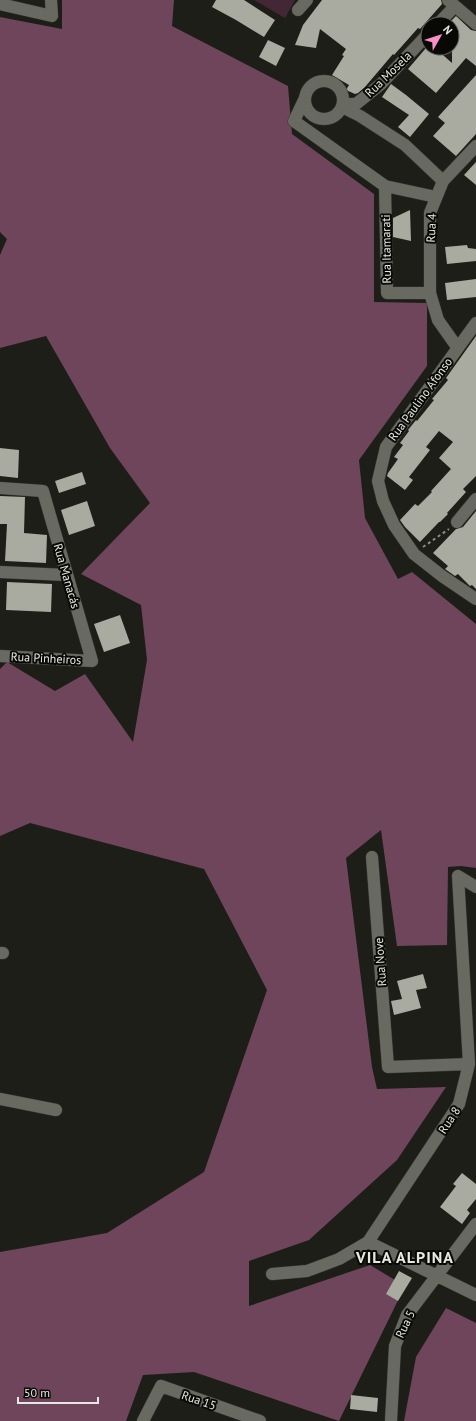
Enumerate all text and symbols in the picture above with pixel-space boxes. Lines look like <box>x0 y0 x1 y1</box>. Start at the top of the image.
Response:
north arrow <box>420 16 460 56</box>
text: N <box>440 22 455 37</box>
street label: Rua Mosela <box>362 48 415 100</box>
street label: Rua 4 <box>423 213 439 243</box>
street label: Rua Itamarati <box>378 214 394 284</box>
street label: Rua Paulino Afonso <box>385 355 455 443</box>
street label: Rua Manacás <box>51 542 83 610</box>
street label: Rua Pinheiros <box>10 649 82 667</box>
street label: Rua Nove <box>371 937 389 987</box>
street label: Rua 8 <box>435 1104 463 1136</box>
district label: VILA ALPINA <box>355 1247 454 1267</box>
street label: Rua 5 <box>392 1308 418 1340</box>
scale bar <box>18 1379 98 1405</box>
text: 50 m <box>24 1385 50 1400</box>
street label: Rua 15 <box>180 1387 218 1413</box>

